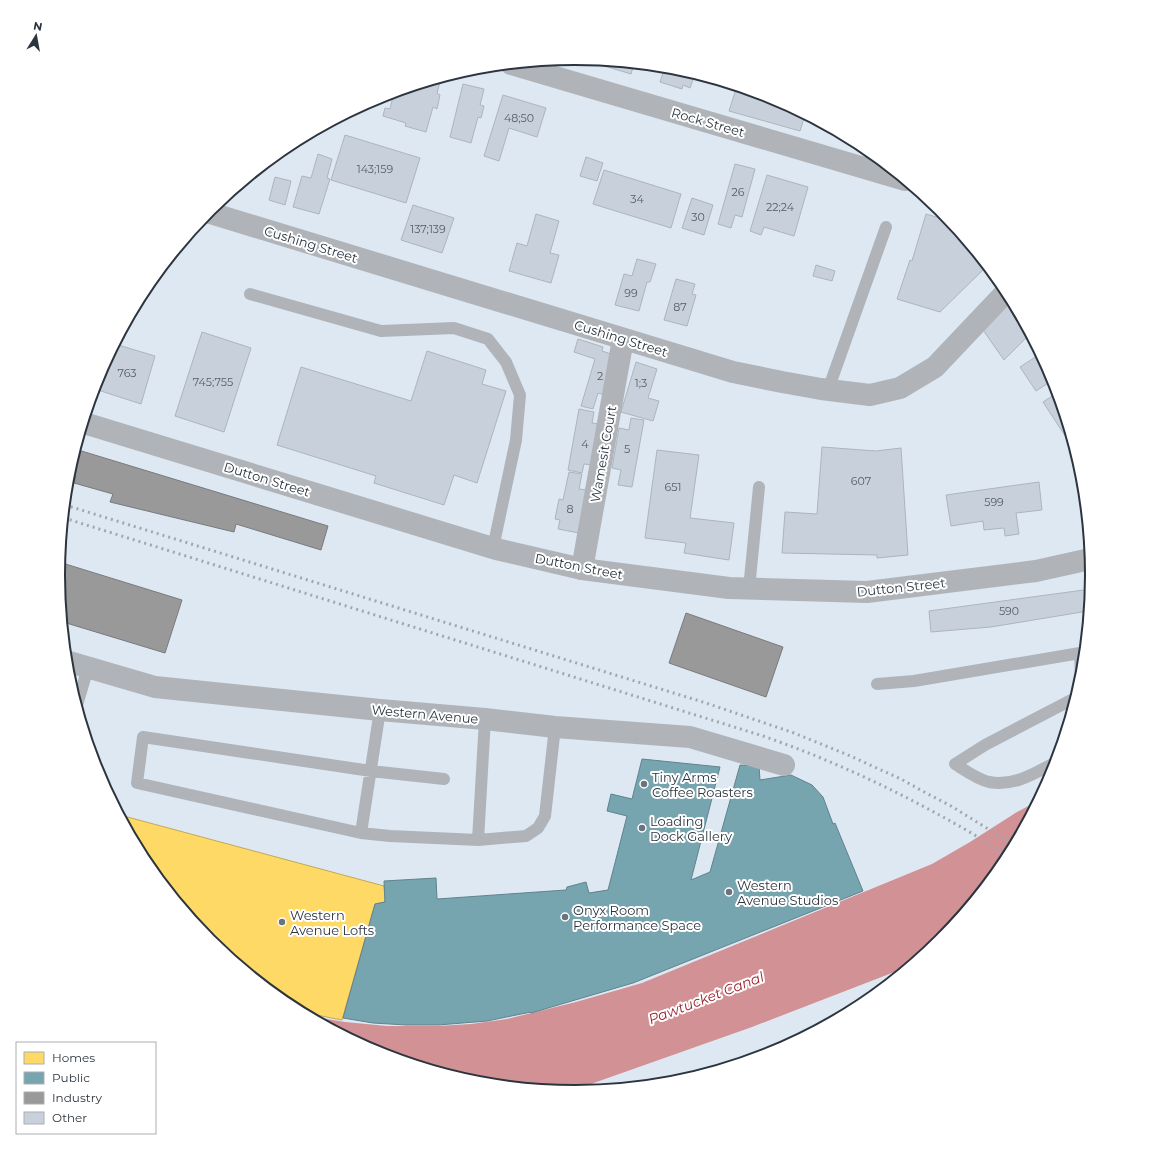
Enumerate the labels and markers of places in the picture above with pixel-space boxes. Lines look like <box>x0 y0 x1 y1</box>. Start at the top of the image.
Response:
place label: Tiny Arms Coffee Roasters <box>652 769 753 800</box>
marker: Tiny Arms Coffee Roasters <box>639 779 649 789</box>
place label: Loading Dock Gallery <box>650 813 733 844</box>
marker: Loading Dock Gallery <box>637 823 647 833</box>
place label: Western Avenue Studios <box>737 877 838 908</box>
marker: Western Avenue Studios <box>724 887 734 897</box>
place label: Onyx Room Performance Space <box>573 902 701 933</box>
place label: Western Avenue Lofts <box>290 907 374 938</box>
marker: Onyx Room Performance Space <box>560 912 570 922</box>
marker: Western Avenue Lofts <box>277 917 287 927</box>

